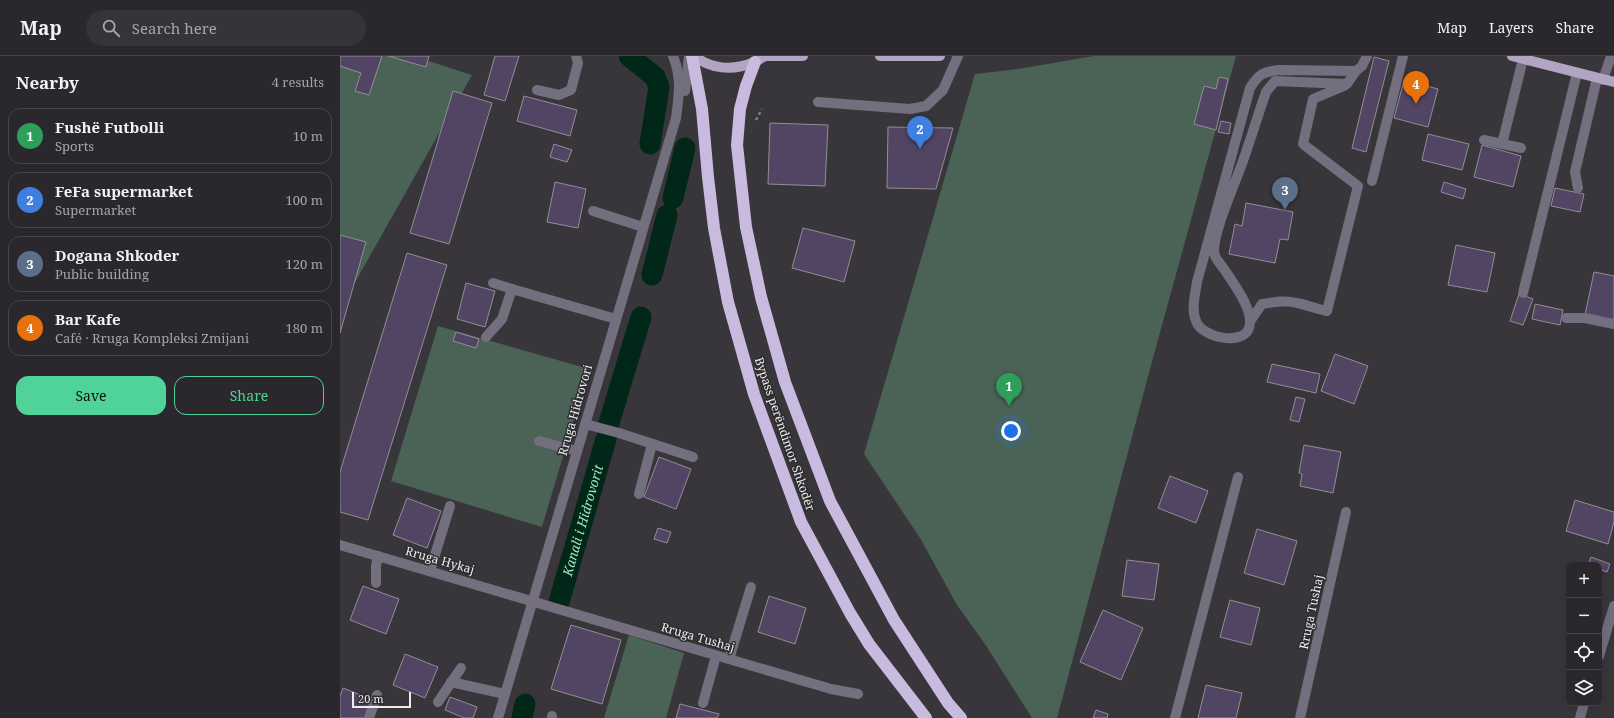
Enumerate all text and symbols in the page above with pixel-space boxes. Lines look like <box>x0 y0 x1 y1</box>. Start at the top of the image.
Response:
search box <box>86 10 366 46</box>
text: Map <box>20 15 62 41</box>
icon: search <box>100 17 122 39</box>
text: Search here <box>132 18 217 38</box>
text: Map <box>1437 18 1467 37</box>
text: Layers <box>1489 18 1534 37</box>
text: Share <box>1556 18 1594 37</box>
text: Nearby <box>16 71 79 94</box>
pin: 4 <box>1403 71 1429 104</box>
text: 4 results <box>272 73 324 91</box>
pin: 2 <box>907 116 933 149</box>
text: Fushë Futbolli <box>55 117 164 137</box>
text: 1 <box>26 127 34 145</box>
text: 10 m <box>293 127 323 145</box>
text: Sports <box>55 137 94 155</box>
pin: 3 <box>1272 177 1298 210</box>
text: FeFa supermarket <box>55 181 193 201</box>
text: 2 <box>26 191 34 209</box>
text: 100 m <box>286 191 323 209</box>
text: Supermarket <box>55 201 136 219</box>
text: Dogana Shkoder <box>55 245 179 265</box>
text: 3 <box>26 255 34 273</box>
text: 120 m <box>286 255 323 273</box>
text: Public building <box>55 265 149 283</box>
text: Bar Kafe <box>55 309 121 329</box>
text: 4 <box>26 319 34 337</box>
text: 180 m <box>286 319 323 337</box>
text: Café · Rruga Kompleksi Zmijani <box>55 329 249 347</box>
street label: Bypass perëndimor Shkodër <box>751 355 819 513</box>
street label: Rruga Hidrovori <box>554 362 596 458</box>
pin: 1 <box>996 373 1022 406</box>
button: Save <box>16 376 166 415</box>
button: Share <box>174 376 324 415</box>
your location <box>1001 421 1021 441</box>
water label: Kanali i Hidrovorit <box>558 462 607 579</box>
street label: Rruga Hykaj <box>403 542 477 578</box>
map controls <box>1566 562 1602 706</box>
button: + <box>1566 562 1602 598</box>
street label: Rruga Tushaj <box>1295 573 1327 651</box>
button: − <box>1566 598 1602 634</box>
street label: Rruga Tushaj <box>659 618 737 656</box>
button: locate <box>1566 634 1602 670</box>
button: layers <box>1566 670 1602 706</box>
scale bar <box>352 690 411 709</box>
text: 20 m <box>358 691 384 706</box>

